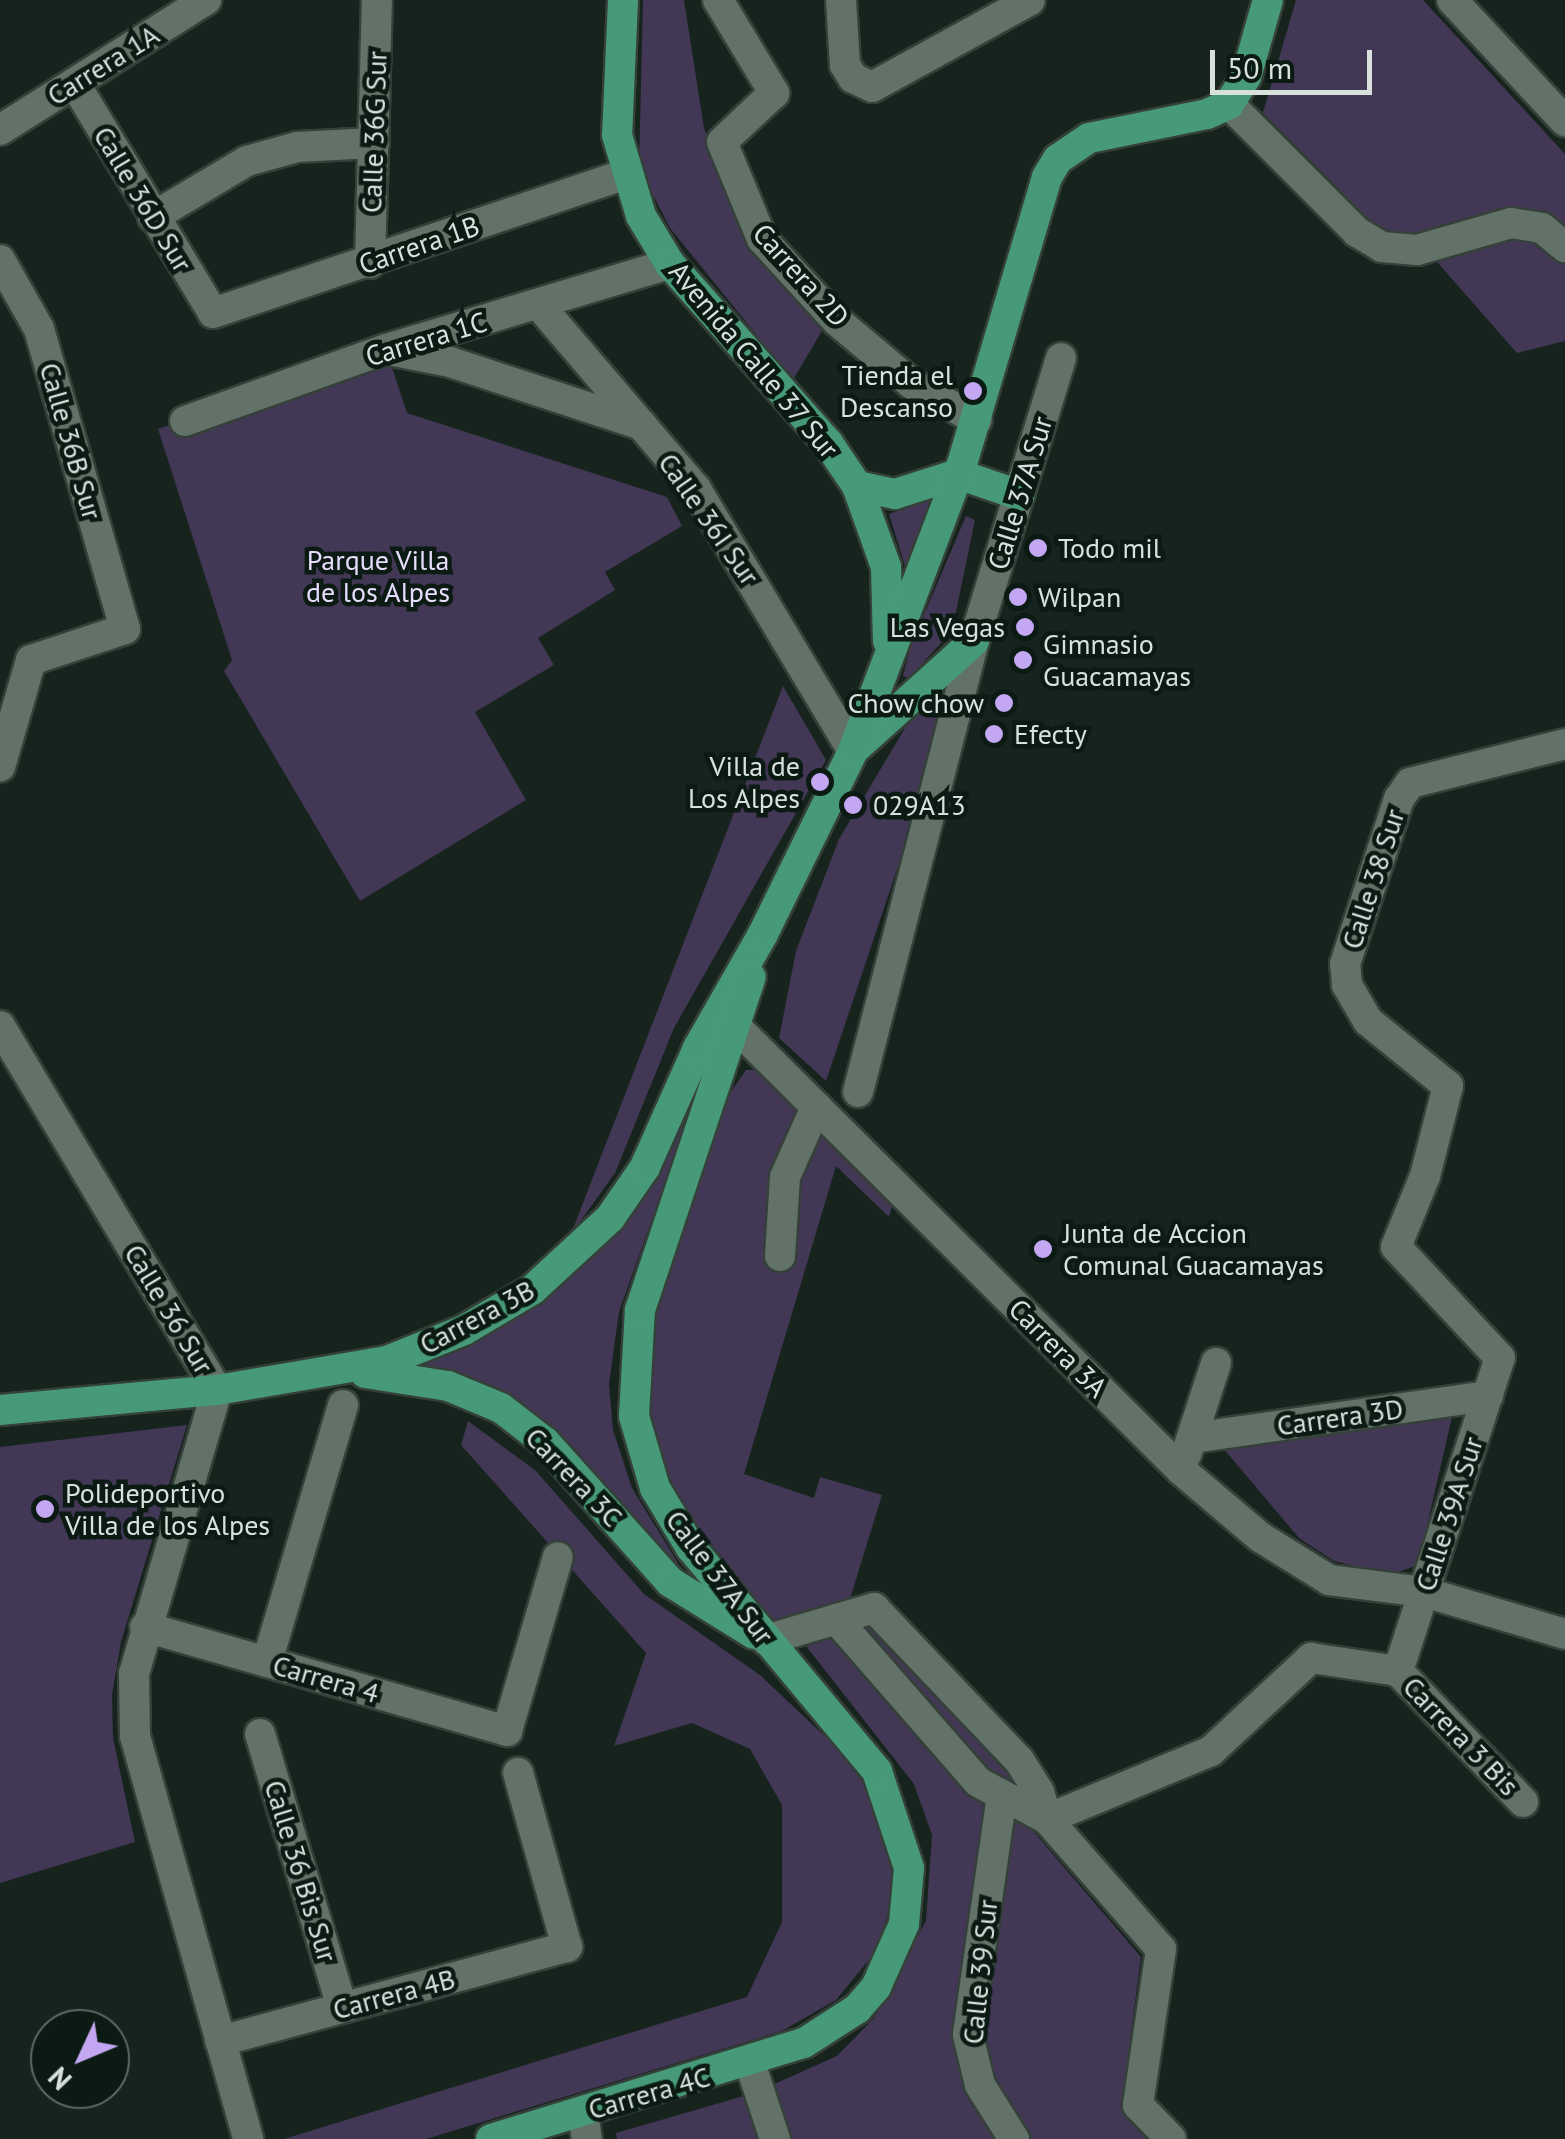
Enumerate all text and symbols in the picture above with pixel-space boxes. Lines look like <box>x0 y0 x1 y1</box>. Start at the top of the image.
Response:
street label: Carrera 1A <box>41 18 165 112</box>
scale bar <box>1215 30 1378 92</box>
text: 50 m <box>1227 48 1292 87</box>
street label: Calle 36G Sur <box>354 50 394 214</box>
street label: Calle 36D Sur <box>87 120 199 278</box>
street label: Carrera 1B <box>354 209 484 281</box>
street label: Carrera 2D <box>746 217 856 333</box>
street label: Avenida Calle 37 Sur <box>662 255 846 465</box>
street label: Carrera 1C <box>361 305 491 373</box>
place label: Tienda el Descanso <box>840 358 953 424</box>
street label: Calle 36B Sur <box>33 359 109 523</box>
marker: Tienda el Descanso <box>962 380 984 402</box>
street label: Calle 37A Sur <box>981 412 1059 574</box>
street label: Calle 36I Sur <box>651 447 767 591</box>
place label: Todo mil <box>1058 531 1161 565</box>
marker: Todo mil <box>1027 537 1049 559</box>
park label: Parque Villa de los Alpes <box>306 543 450 609</box>
place label: Wilpan <box>1038 580 1121 614</box>
marker: Wilpan <box>1007 586 1029 608</box>
place label: Las Vegas <box>889 610 1005 644</box>
marker: Las Vegas <box>1014 616 1036 638</box>
place label: Gimnasio Guacamayas <box>1043 627 1191 693</box>
marker: Gimnasio Guacamayas <box>1012 649 1034 671</box>
place label: Chow chow <box>847 686 984 720</box>
marker: Chow chow <box>993 692 1015 714</box>
place label: Efecty <box>1014 717 1087 751</box>
marker: Efecty <box>983 723 1005 745</box>
place label: Villa de Los Alpes <box>687 749 800 815</box>
marker: Villa de Los Alpes <box>809 771 831 793</box>
place label: 029A13 <box>873 788 966 822</box>
marker: 029A13 <box>842 794 864 816</box>
street label: Calle 38 Sur <box>1335 805 1411 953</box>
place label: Junta de Accion Comunal Guacamayas <box>1063 1216 1324 1282</box>
street label: Calle 36 Sur <box>117 1238 221 1380</box>
marker: Junta de Accion Comunal Guacamayas <box>1032 1238 1054 1260</box>
street label: Carrera 3B <box>414 1273 540 1361</box>
street label: Carrera 3A <box>1002 1292 1114 1404</box>
street label: Carrera 3D <box>1275 1392 1405 1442</box>
street label: Carrera 3C <box>519 1420 629 1534</box>
street label: Calle 39A Sur <box>1408 1432 1490 1596</box>
place label: Polideportivo Villa de los Alpes <box>65 1476 271 1542</box>
marker: Polideportivo Villa de los Alpes <box>34 1498 56 1520</box>
street label: Calle 37A Sur <box>659 1503 781 1651</box>
street label: Carrera 4 <box>269 1648 383 1710</box>
street label: Carrera 3 Bis <box>1396 1670 1526 1802</box>
street label: Calle 36 Bis Sur <box>257 1776 345 1966</box>
street label: Calle 39 Sur <box>956 1898 1004 2046</box>
street label: Carrera 4B <box>329 1962 459 2026</box>
north arrow <box>30 2009 130 2109</box>
text: N <box>40 2059 79 2098</box>
street label: Carrera 4C <box>584 2060 714 2126</box>

